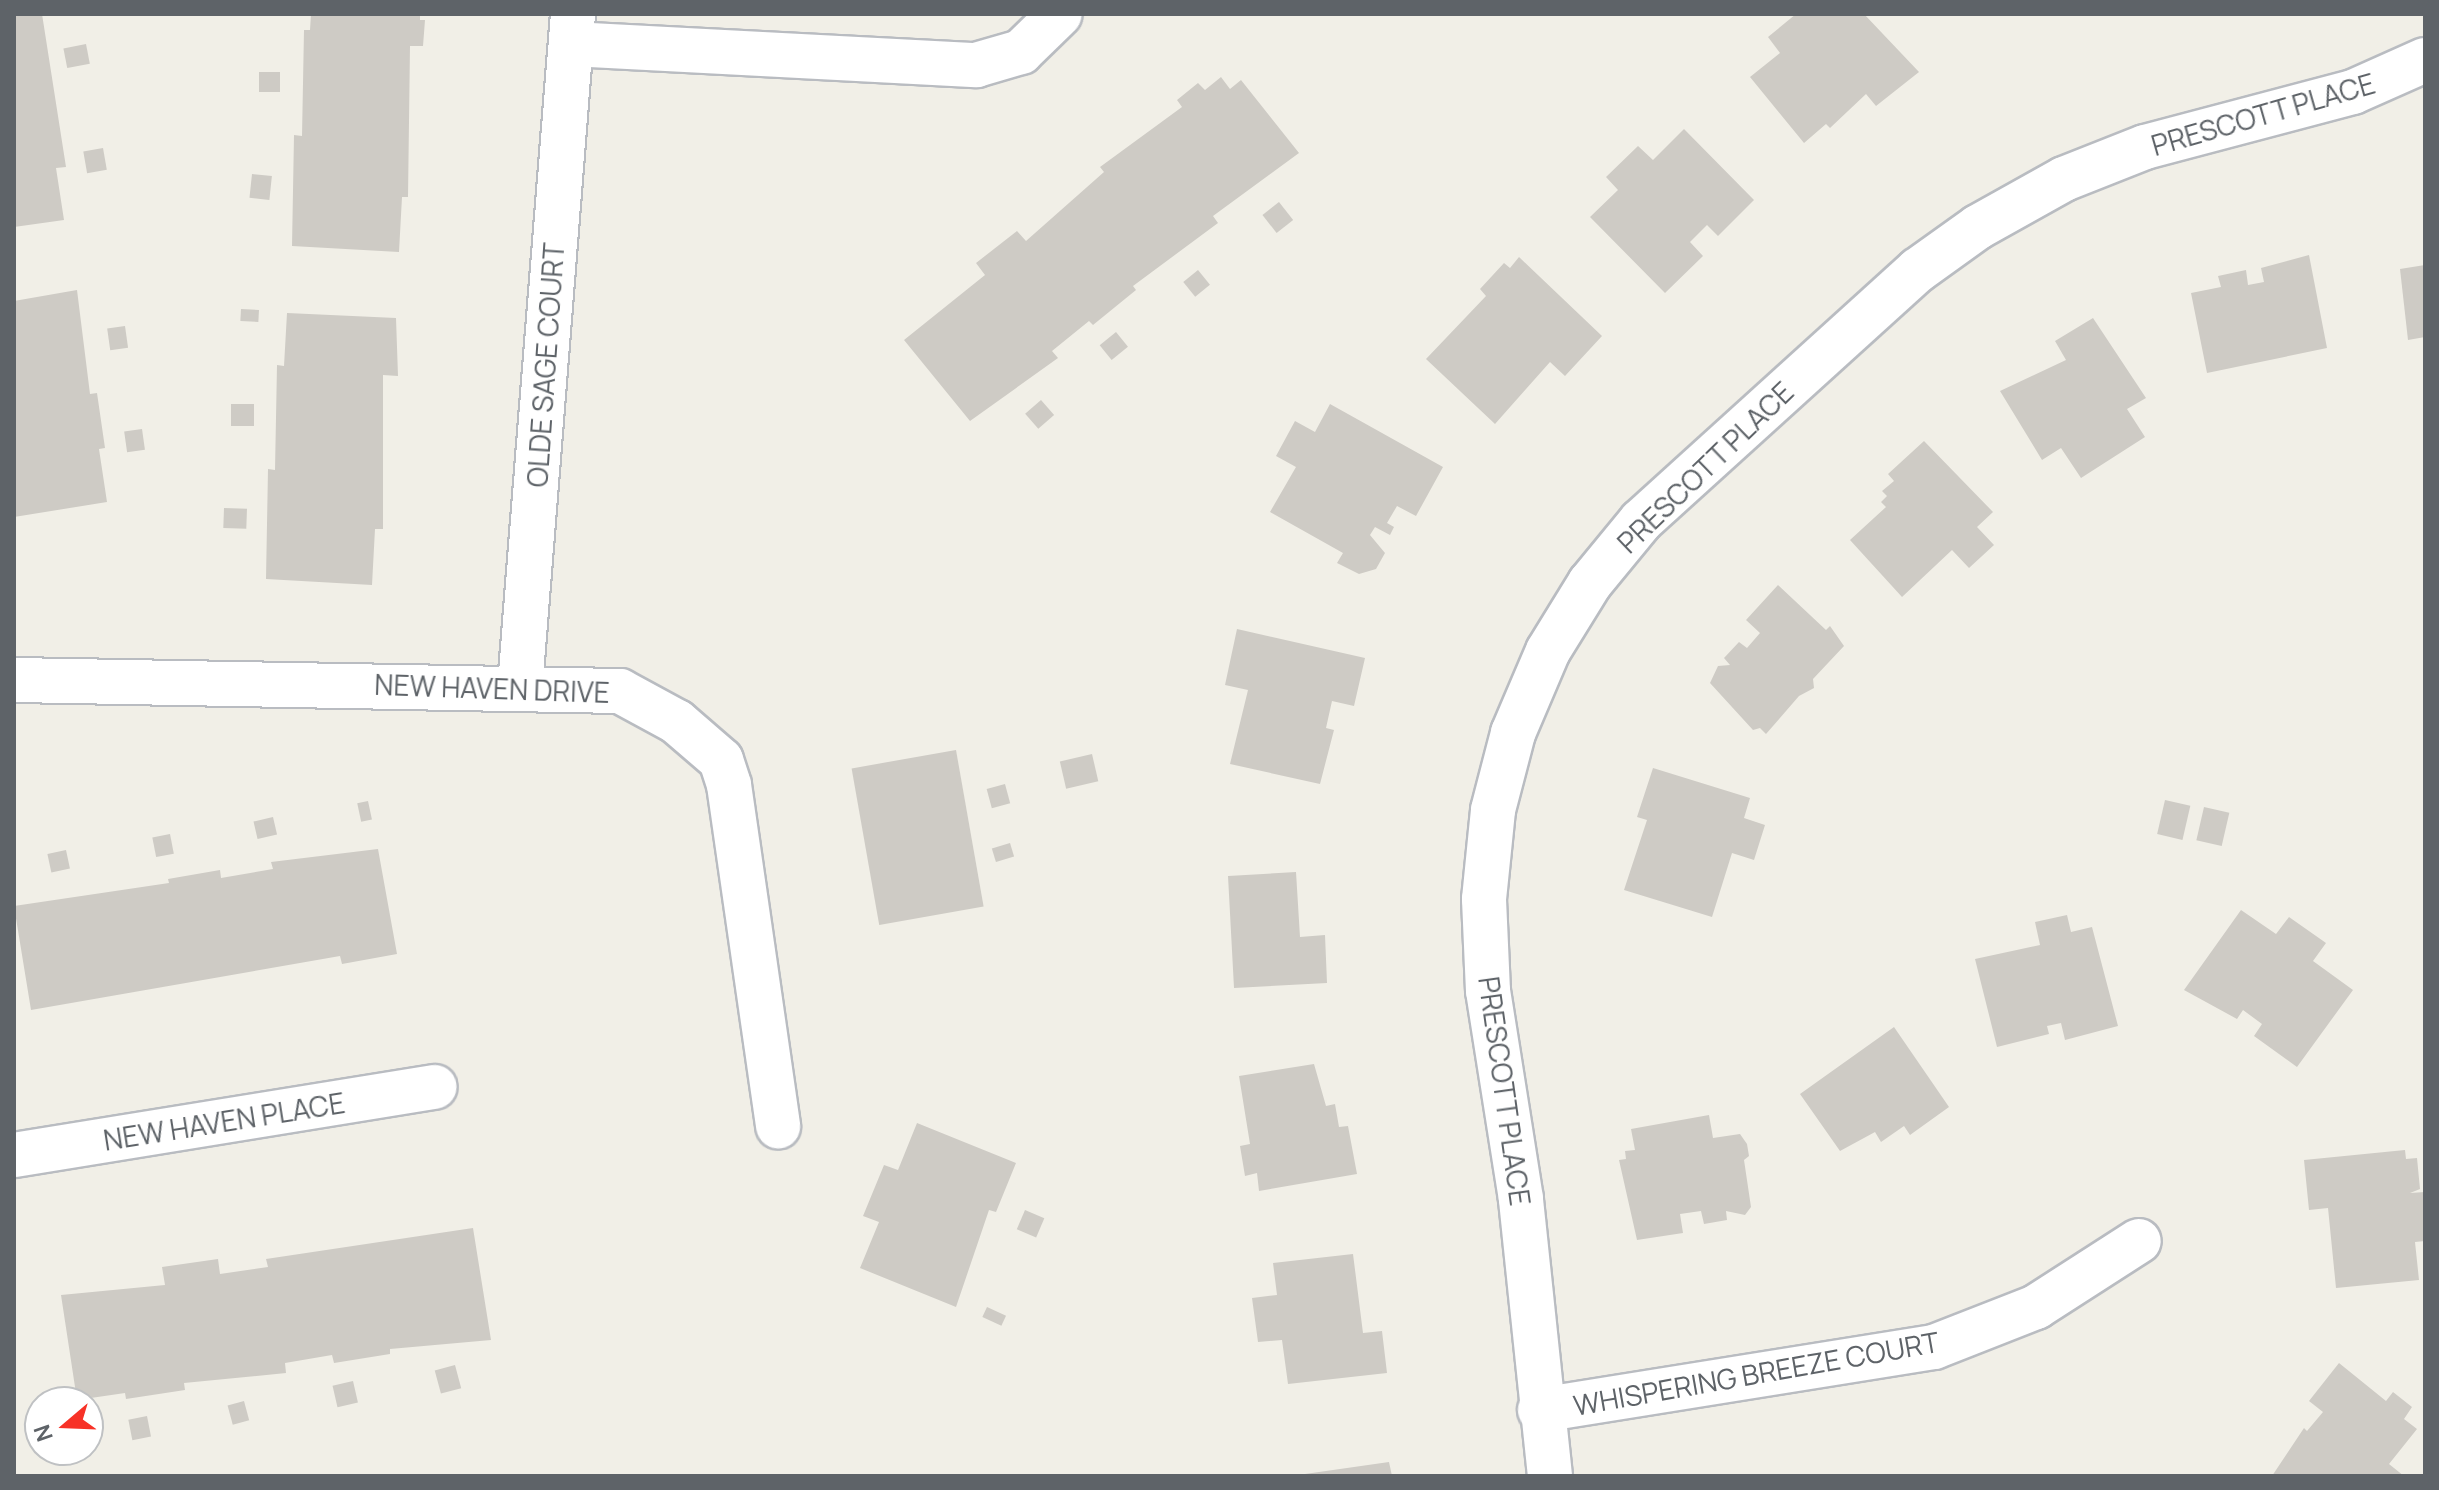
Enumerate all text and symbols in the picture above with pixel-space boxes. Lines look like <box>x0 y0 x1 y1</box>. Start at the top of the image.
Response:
street label: PRESCOTT PLACE <box>2147 66 2379 162</box>
street label: OLDE SAGE COURT <box>520 242 570 488</box>
street label: PRESCOTT PLACE <box>1610 374 1800 560</box>
street label: NEW HAVEN DRIVE <box>374 667 610 709</box>
street label: PRESCOTT PLACE <box>1472 974 1538 1208</box>
street label: NEW HAVEN PLACE <box>101 1085 347 1157</box>
street label: WHISPERING BREEZE COURT <box>1571 1324 1941 1422</box>
north arrow <box>24 1386 104 1466</box>
text: N <box>26 1421 60 1446</box>

